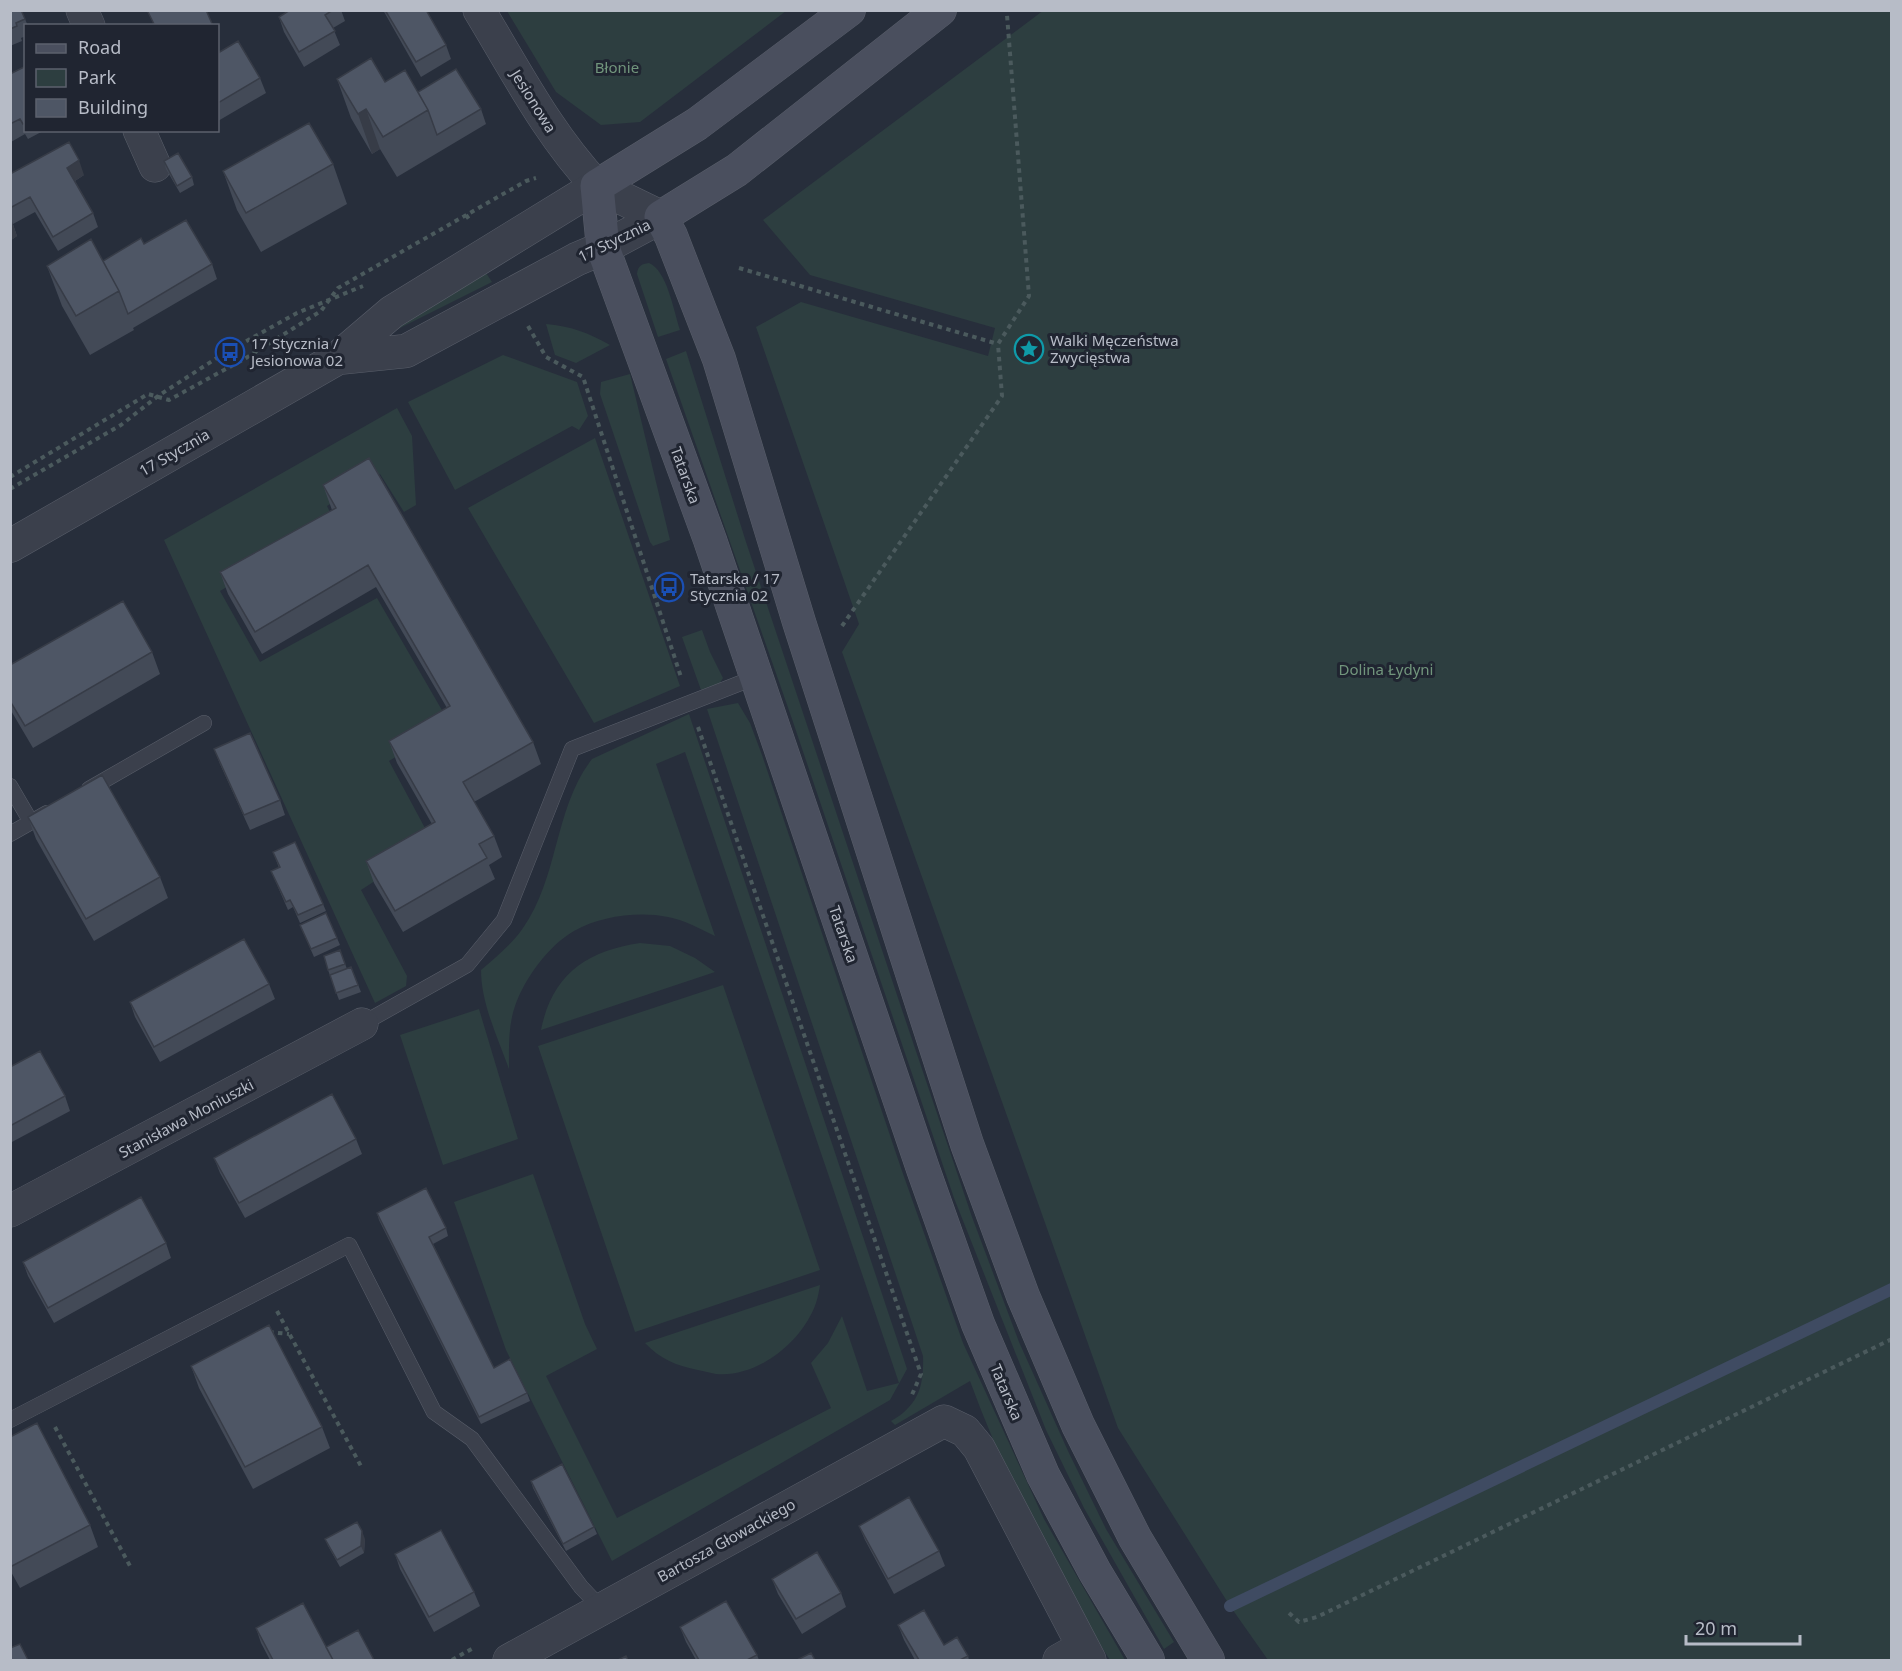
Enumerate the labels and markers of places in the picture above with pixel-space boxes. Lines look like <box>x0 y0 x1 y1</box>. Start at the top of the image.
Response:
place label: Walki Męczeństwa Zwycięstwa <box>1050 330 1179 367</box>
place label: 17 Stycznia / Jesionowa 02 <box>249 333 343 370</box>
place icon: Walki Męczeństwa Zwycięstwa <box>1013 333 1045 365</box>
bus stop icon: 17 Stycznia / Jesionowa 02 <box>214 336 246 368</box>
place label: Tatarska / 17 Stycznia 02 <box>690 568 780 605</box>
bus stop icon: Tatarska / 17 Stycznia 02 <box>653 571 685 603</box>

